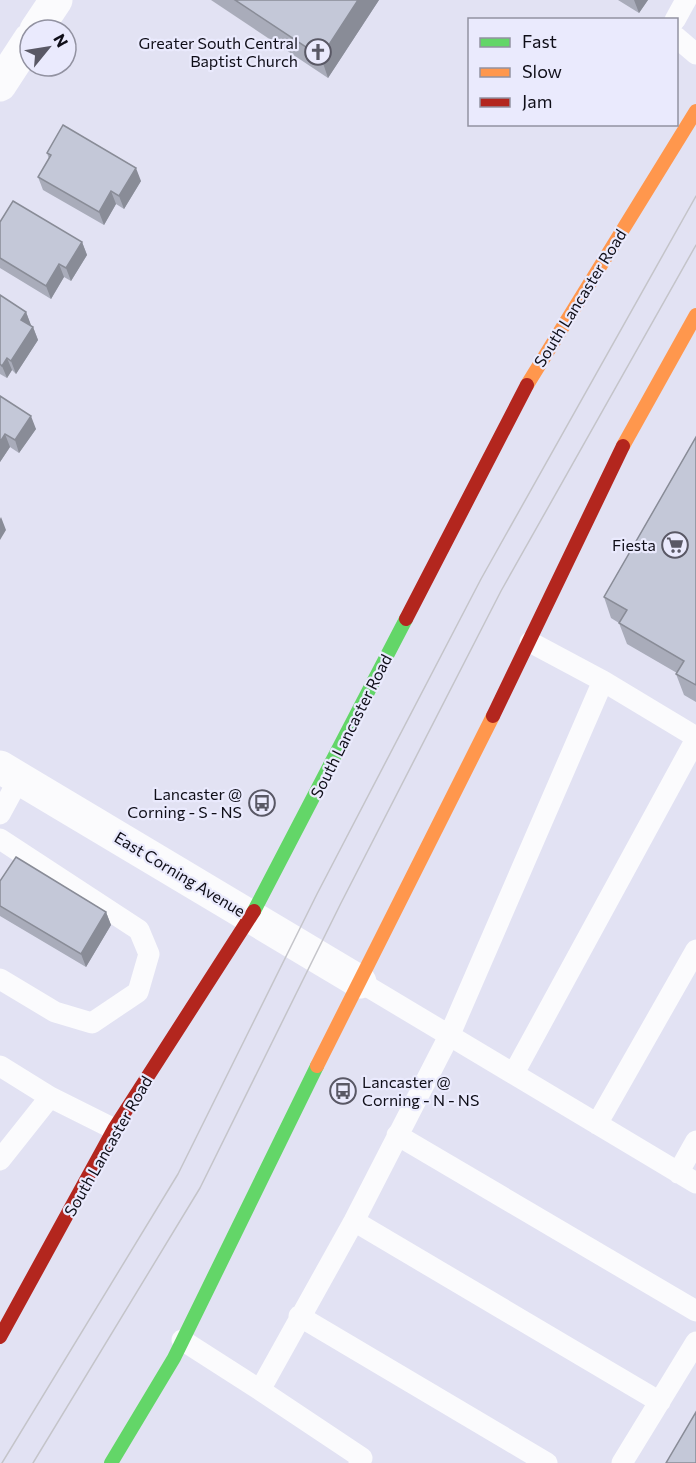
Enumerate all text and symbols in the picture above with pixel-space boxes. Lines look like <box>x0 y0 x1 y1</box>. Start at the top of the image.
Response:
north arrow <box>18 18 78 78</box>
legend <box>468 18 678 126</box>
text: N <box>50 30 73 50</box>
text: Fast <box>522 30 557 52</box>
place label: Greater South Central Baptist Church <box>139 33 298 70</box>
church icon: Greater South Central Baptist Church <box>303 37 333 67</box>
text: Slow <box>522 60 562 82</box>
text: Jam <box>522 90 552 112</box>
street label: South Lancaster Road <box>529 225 630 370</box>
supermarket icon: Fiesta <box>660 530 690 560</box>
place label: Fiesta <box>612 535 656 554</box>
street label: South Lancaster Road <box>306 651 395 801</box>
place label: Lancaster @ Corning - S - NS <box>127 784 242 821</box>
bus stop icon: Lancaster @ Corning - S - NS <box>247 788 277 818</box>
street label: East Corning Avenue <box>111 827 249 920</box>
street label: South Lancaster Road <box>60 1072 155 1219</box>
place label: Lancaster @ Corning - N - NS <box>362 1072 479 1109</box>
bus stop icon: Lancaster @ Corning - N - NS <box>328 1076 358 1106</box>

